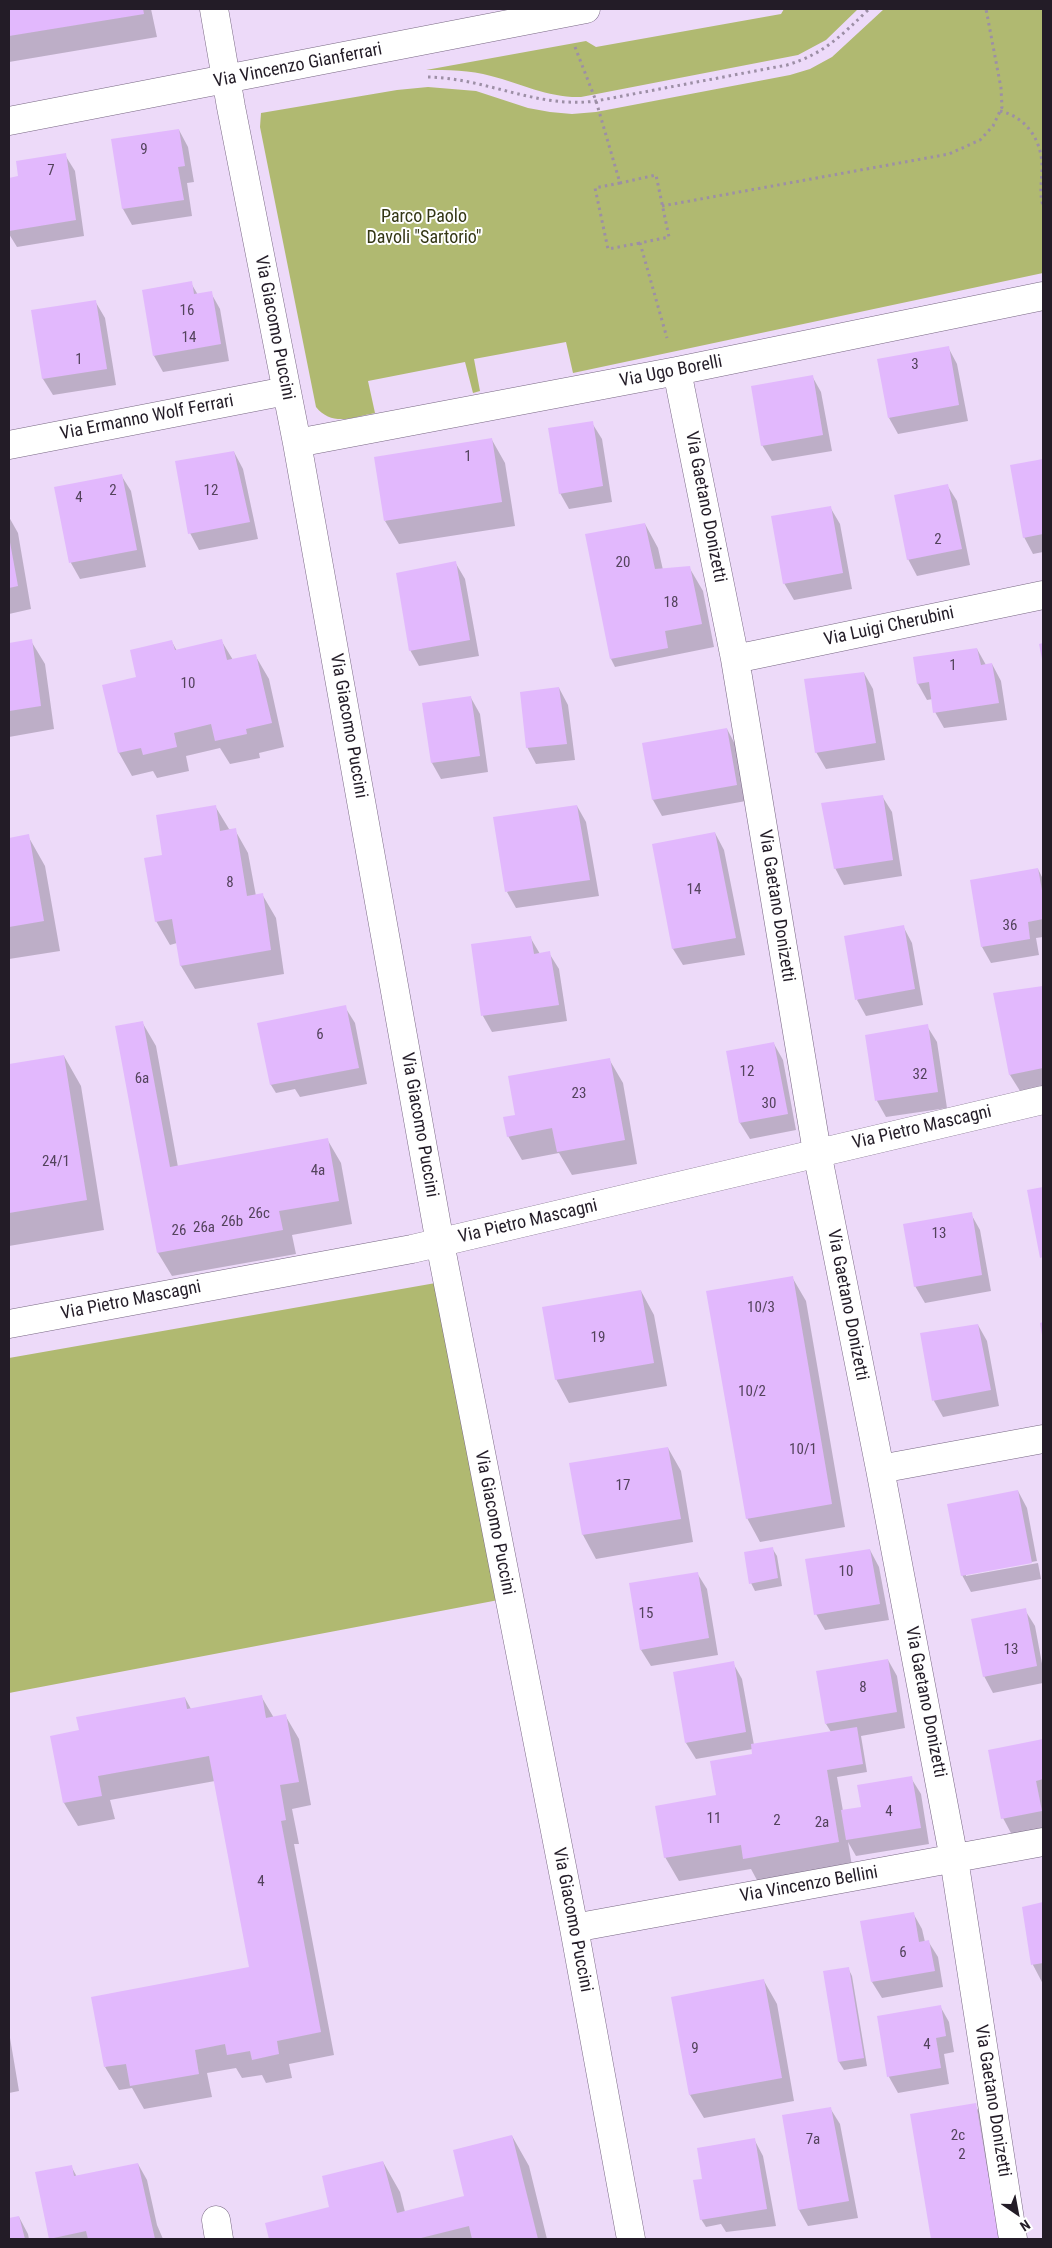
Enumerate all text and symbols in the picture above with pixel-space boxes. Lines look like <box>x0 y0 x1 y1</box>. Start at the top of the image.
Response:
street label: Via Vincenzo Gianferrari <box>212 39 384 93</box>
house number: 9 <box>140 141 148 159</box>
house number: 7 <box>47 162 55 180</box>
park label: Parco Paolo Davoli "Sartorio" <box>367 206 481 248</box>
street label: Via Giacomo Puccini <box>249 254 299 402</box>
house number: 16 <box>180 302 194 320</box>
house number: 14 <box>182 329 196 347</box>
house number: 1 <box>75 351 83 369</box>
street label: Via Ugo Borelli <box>618 351 724 393</box>
house number: 3 <box>911 356 919 374</box>
street label: Via Ermanno Wolf Ferrari <box>58 391 236 445</box>
street label: Via Gaetano Donizetti <box>680 430 730 584</box>
house number: 1 <box>464 448 472 466</box>
house number: 2 <box>109 482 117 500</box>
house number: 12 <box>204 482 218 500</box>
house number: 4 <box>75 489 83 507</box>
house number: 2 <box>934 531 942 549</box>
house number: 20 <box>616 554 630 572</box>
house number: 18 <box>664 594 678 612</box>
street label: Via Luigi Cherubini <box>822 603 956 651</box>
street label: Via Giacomo Puccini <box>325 652 371 800</box>
house number: 1 <box>949 657 957 675</box>
house number: 10 <box>181 675 195 693</box>
street label: Via Gaetano Donizetti <box>753 828 799 984</box>
house number: 8 <box>226 874 234 892</box>
house number: 14 <box>687 881 701 899</box>
house number: 36 <box>1003 917 1017 935</box>
house number: 6 <box>316 1026 324 1044</box>
street label: Via Giacomo Puccini <box>396 1051 442 1199</box>
house number: 12 <box>740 1063 754 1081</box>
house number: 32 <box>913 1066 927 1084</box>
house number: 6a <box>135 1070 149 1088</box>
house number: 23 <box>572 1085 586 1103</box>
house number: 30 <box>762 1095 776 1113</box>
street label: Via Pietro Mascagni <box>850 1101 994 1155</box>
house number: 24/1 <box>42 1153 70 1171</box>
house number: 4a <box>311 1162 325 1180</box>
street label: Via Pietro Mascagni <box>456 1195 600 1249</box>
house number: 26c <box>248 1205 270 1223</box>
house number: 26b <box>221 1213 243 1231</box>
house number: 26a <box>193 1219 215 1237</box>
house number: 26 <box>172 1222 186 1240</box>
house number: 13 <box>932 1225 946 1243</box>
street label: Via Gaetano Donizetti <box>822 1228 872 1382</box>
street label: Via Pietro Mascagni <box>59 1277 203 1325</box>
house number: 10/3 <box>747 1299 775 1317</box>
house number: 19 <box>591 1329 605 1347</box>
house number: 10/2 <box>738 1383 766 1401</box>
house number: 10/1 <box>789 1441 817 1459</box>
street label: Via Giacomo Puccini <box>469 1449 519 1597</box>
house number: 17 <box>616 1477 630 1495</box>
house number: 10 <box>839 1563 853 1581</box>
house number: 15 <box>639 1605 653 1623</box>
street label: Via Gaetano Donizetti <box>900 1625 950 1779</box>
house number: 13 <box>1004 1641 1018 1659</box>
house number: 8 <box>859 1679 867 1697</box>
house number: 4 <box>885 1803 893 1821</box>
house number: 11 <box>707 1810 721 1828</box>
house number: 2 <box>773 1812 781 1830</box>
house number: 2a <box>815 1814 829 1832</box>
street label: Via Giacomo Puccini <box>547 1846 597 1994</box>
street label: Via Vincenzo Bellini <box>738 1862 880 1908</box>
house number: 4 <box>257 1873 265 1891</box>
house number: 6 <box>899 1944 907 1962</box>
street label: Via Gaetano Donizetti <box>969 2023 1015 2179</box>
house number: 4 <box>923 2036 931 2054</box>
house number: 9 <box>691 2040 699 2058</box>
house number: 2c <box>951 2127 965 2145</box>
house number: 7a <box>806 2131 820 2149</box>
house number: 2 <box>958 2146 966 2164</box>
north arrow <box>992 2188 1042 2238</box>
text: N <box>1017 2217 1033 2235</box>

